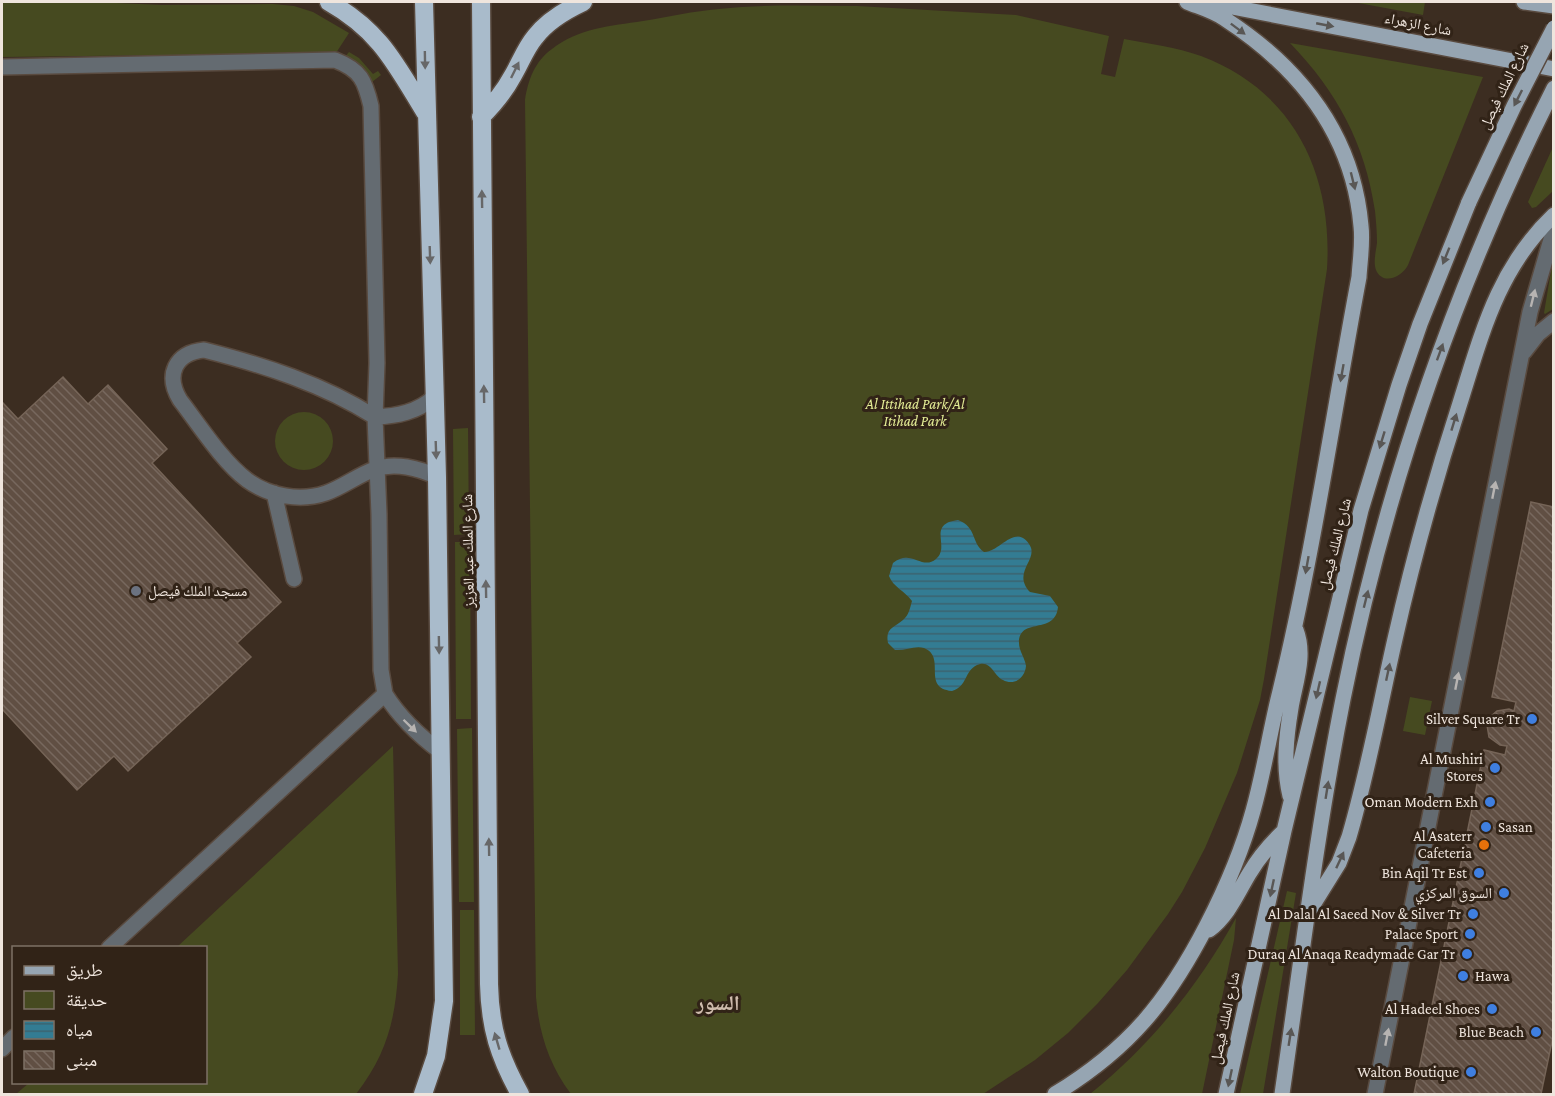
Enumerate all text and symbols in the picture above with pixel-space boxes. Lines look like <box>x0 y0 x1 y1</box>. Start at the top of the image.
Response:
street label: شارع الزهراء <box>1383 10 1453 40</box>
one-way arrow <box>1316 21 1335 30</box>
one-way arrow <box>1231 22 1246 34</box>
street label: شارع الملك فيصل <box>1476 40 1534 133</box>
one-way arrow <box>420 50 430 69</box>
one-way arrow <box>511 62 520 79</box>
one-way arrow <box>1513 90 1522 107</box>
one-way arrow <box>1349 172 1358 190</box>
one-way arrow <box>477 190 487 209</box>
one-way arrow <box>426 245 435 264</box>
one-way arrow <box>1441 248 1451 266</box>
one-way arrow <box>1529 289 1538 307</box>
one-way arrow <box>1436 343 1446 361</box>
one-way arrow <box>1337 364 1346 383</box>
one-way arrow <box>479 385 489 404</box>
park label: Al Ittihad Park/Al Itihad Park <box>864 396 965 429</box>
one-way arrow <box>1450 413 1459 431</box>
one-way arrow <box>1376 431 1386 449</box>
one-way arrow <box>431 440 441 459</box>
one-way arrow <box>1490 480 1500 499</box>
street label: شارع الملك عبد العزيز <box>459 494 479 609</box>
street label: شارع الملك فيصل <box>1316 496 1356 592</box>
one-way arrow <box>1302 556 1311 575</box>
one-way arrow <box>481 580 491 599</box>
place label: مسجد الملك فيصل <box>148 583 248 601</box>
marker: مسجد الملك فيصل <box>129 584 143 598</box>
one-way arrow <box>1362 590 1371 608</box>
one-way arrow <box>435 635 444 654</box>
one-way arrow <box>1383 662 1393 681</box>
one-way arrow <box>1453 671 1462 690</box>
one-way arrow <box>1312 681 1322 699</box>
place label: Silver Square Tr <box>1426 711 1521 728</box>
marker: Silver Square Tr <box>1525 712 1539 726</box>
one-way arrow <box>402 719 417 733</box>
place label: Al Mushiri Stores <box>1420 751 1483 784</box>
marker: Al Mushiri Stores <box>1488 761 1502 775</box>
one-way arrow <box>1323 780 1332 799</box>
place label: Oman Modern Exh <box>1365 794 1478 810</box>
marker: Oman Modern Exh <box>1483 795 1497 809</box>
place label: Sasan <box>1498 819 1533 835</box>
marker: Sasan <box>1479 820 1493 834</box>
place label: Al Asaterr Cafeteria <box>1413 828 1473 861</box>
one-way arrow <box>484 838 494 857</box>
marker: Al Asaterr Cafeteria <box>1477 838 1491 852</box>
one-way arrow <box>1335 852 1344 869</box>
place label: Bin Aqil Tr Est <box>1382 865 1468 882</box>
marker: Bin Aqil Tr Est <box>1472 866 1486 880</box>
one-way arrow <box>1267 879 1276 898</box>
place label: السوق المركزي <box>1415 885 1492 905</box>
marker: السوق المركزي <box>1497 886 1511 900</box>
place label: Al Dalal Al Saeed Nov & Silver Tr <box>1268 906 1462 922</box>
marker: Al Dalal Al Saeed Nov & Silver Tr <box>1466 907 1480 921</box>
place label: Palace Sport <box>1385 926 1459 943</box>
marker: Palace Sport <box>1463 927 1477 941</box>
legend <box>12 946 207 1084</box>
place label: Duraq Al Anaqa Readymade Gar Tr <box>1247 946 1456 963</box>
marker: Duraq Al Anaqa Readymade Gar Tr <box>1460 947 1474 961</box>
text: طريق <box>66 960 103 981</box>
place label: Hawa <box>1475 968 1510 984</box>
marker: Hawa <box>1456 969 1470 983</box>
street label: شارع الملك فيصل <box>1207 970 1245 1066</box>
text: حديقة <box>66 990 107 1010</box>
district label: السور <box>695 991 740 1015</box>
place label: Al Hadeel Shoes <box>1385 1001 1480 1017</box>
marker: Al Hadeel Shoes <box>1485 1002 1499 1016</box>
text: مياه <box>66 1020 93 1040</box>
place label: Blue Beach <box>1459 1024 1524 1040</box>
marker: Blue Beach <box>1529 1025 1543 1039</box>
one-way arrow <box>1286 1027 1295 1046</box>
one-way arrow <box>1383 1027 1392 1046</box>
one-way arrow <box>492 1032 501 1050</box>
text: مبنى <box>66 1050 97 1071</box>
place label: Walton Boutique <box>1357 1064 1459 1081</box>
marker: Walton Boutique <box>1464 1065 1478 1079</box>
one-way arrow <box>1224 1069 1234 1088</box>

